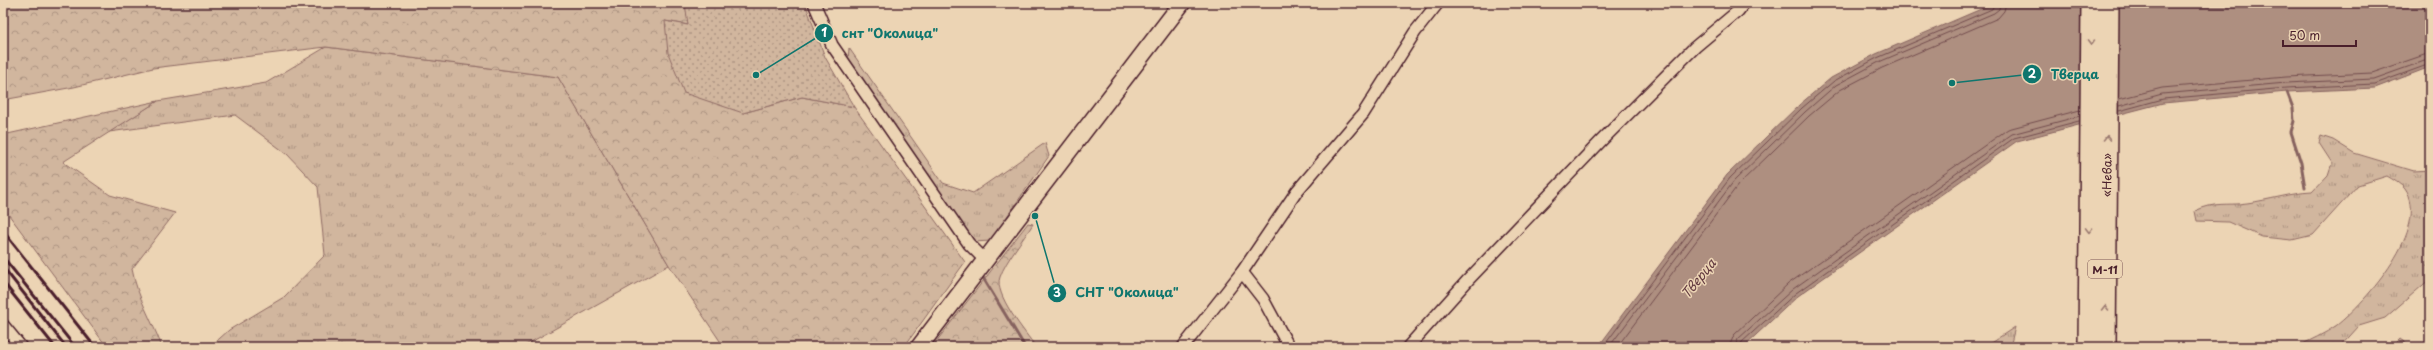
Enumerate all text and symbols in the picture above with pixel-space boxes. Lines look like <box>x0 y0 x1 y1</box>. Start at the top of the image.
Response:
callout: снт "Околица" <box>814 21 947 46</box>
scale bar <box>2283 22 2356 48</box>
text: 1 <box>821 23 827 41</box>
text: снт "Околица" <box>842 23 938 42</box>
text: 50 m <box>2289 26 2320 44</box>
one-way arrow <box>2087 39 2095 45</box>
callout: Тверца <box>2022 62 2107 87</box>
text: 2 <box>2028 64 2037 82</box>
text: Тверца <box>2051 64 2099 83</box>
one-way arrow <box>2103 135 2111 141</box>
street label: «Нева» <box>2097 153 2116 197</box>
one-way arrow <box>2085 227 2094 233</box>
water label: Тверца <box>1676 253 1721 302</box>
road number: М-11 <box>2088 260 2122 278</box>
callout: СНТ "Околица" <box>1047 280 1186 305</box>
text: СНТ "Околица" <box>1075 282 1179 301</box>
text: 3 <box>1053 283 1061 301</box>
one-way arrow <box>2101 305 2109 311</box>

